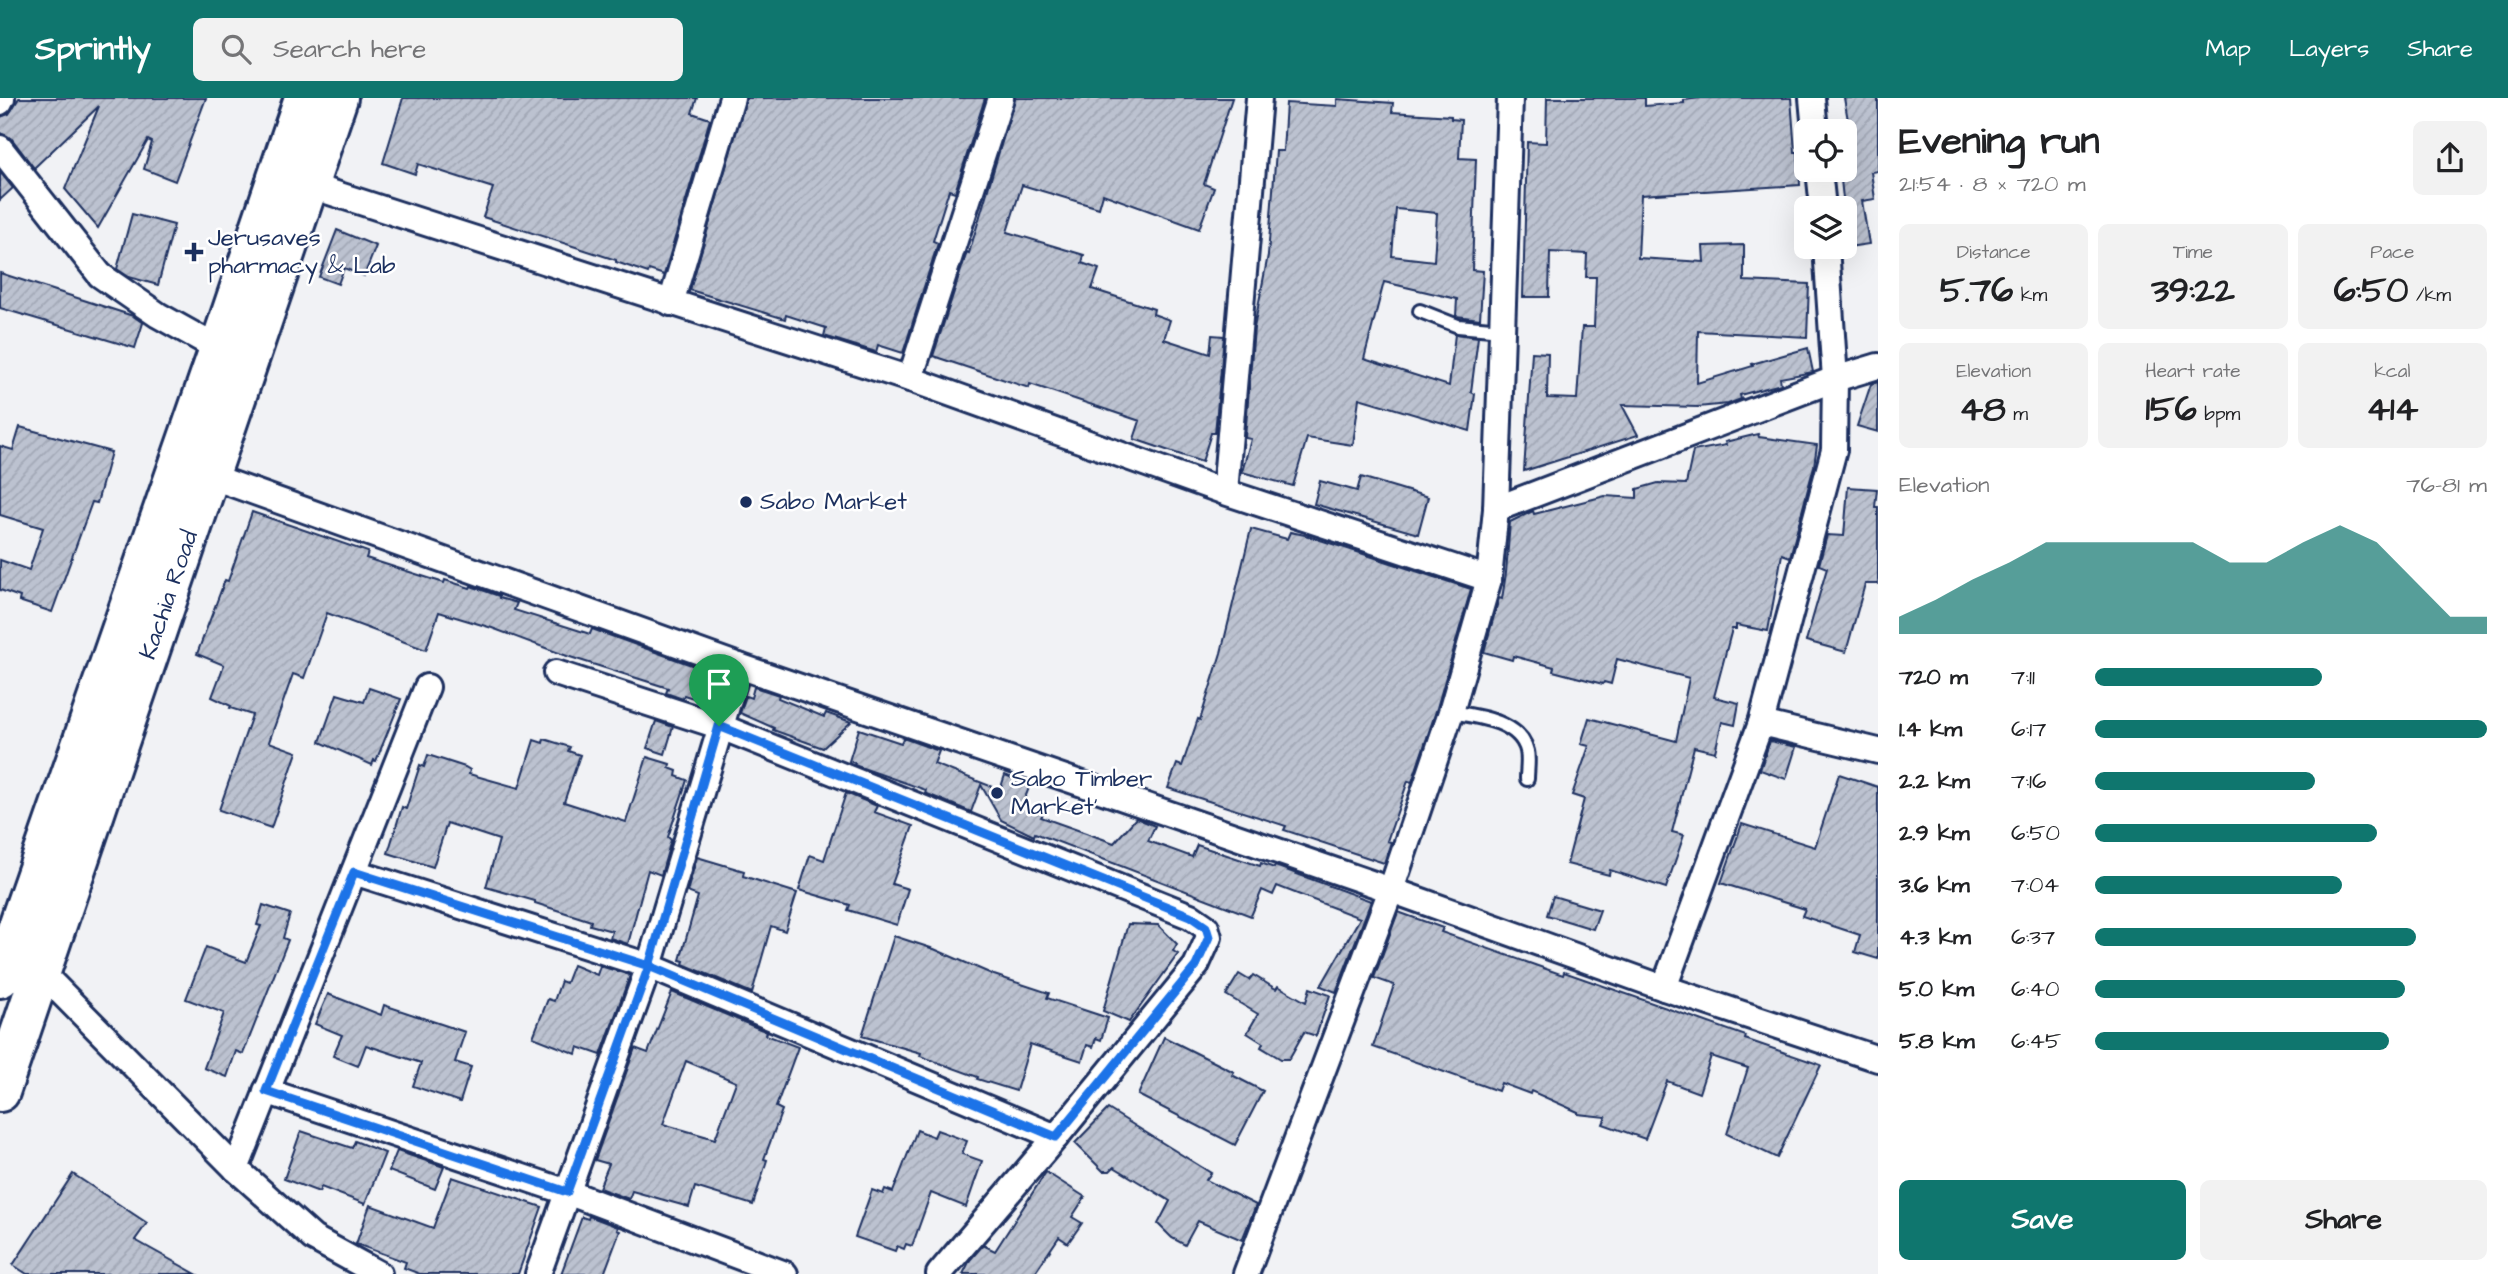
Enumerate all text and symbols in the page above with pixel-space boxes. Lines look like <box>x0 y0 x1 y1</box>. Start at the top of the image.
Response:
search box <box>193 18 683 81</box>
text: Sprintly <box>35 26 151 72</box>
icon: search <box>217 30 255 68</box>
text: Search here <box>273 31 426 67</box>
text: Map <box>2206 32 2251 66</box>
text: Layers <box>2289 32 2369 66</box>
text: Share <box>2407 32 2473 66</box>
text: Evening run <box>1899 116 2100 168</box>
map controls <box>1794 119 1857 259</box>
button: locate <box>1794 119 1857 182</box>
button: share <box>2413 121 2487 195</box>
text: 21:54 · 8 × 720 m <box>1899 168 2086 200</box>
button: layers <box>1794 196 1857 259</box>
place label: Jerusaves pharmacy & Lab <box>208 221 396 284</box>
text: Distance <box>1957 239 2031 266</box>
text: Time <box>2173 239 2213 266</box>
text: Pace <box>2370 239 2414 266</box>
marker: Jerusaves pharmacy & Lab <box>186 244 202 260</box>
text: 5.76 <box>1940 266 2013 315</box>
text: 39:22 <box>2151 266 2235 315</box>
text: 6:50 <box>2334 266 2408 315</box>
text: km <box>2013 282 2047 309</box>
text: /km <box>2408 282 2451 309</box>
text: Elevation <box>1956 358 2031 385</box>
text: Heart rate <box>2145 358 2241 385</box>
text: kcal <box>2374 358 2411 385</box>
text: 48 <box>1959 385 2006 434</box>
text: 156 <box>2146 385 2197 434</box>
text: 414 <box>2366 385 2418 434</box>
text: m <box>2006 401 2028 428</box>
text: bpm <box>2197 401 2240 428</box>
text: Elevation <box>1899 469 1990 501</box>
text: 76–81 m <box>2406 469 2487 501</box>
place label: Sabo Market <box>760 485 907 519</box>
marker: Sabo Market <box>738 494 754 510</box>
street label: Kachia Road <box>131 526 207 664</box>
pin <box>689 654 749 726</box>
text: 720 m <box>1899 661 1968 693</box>
text: 7:11 <box>2011 661 2035 693</box>
icon: arrive <box>700 665 738 703</box>
text: 1.4 km <box>1899 713 1962 745</box>
text: 6:17 <box>2011 713 2046 745</box>
place label: Sabo Timber Market' <box>1011 762 1152 824</box>
text: 2.2 km <box>1899 765 1970 797</box>
text: 7:16 <box>2011 765 2046 797</box>
marker: Sabo Timber Market' <box>989 785 1005 801</box>
text: 2.9 km <box>1899 817 1970 849</box>
text: 6:50 <box>2011 817 2060 849</box>
text: 3.6 km <box>1899 869 1970 901</box>
text: 7:04 <box>2011 869 2059 901</box>
text: 4.3 km <box>1899 921 1971 953</box>
text: 6:37 <box>2011 921 2055 953</box>
text: 5.0 km <box>1899 973 1974 1005</box>
text: 6:40 <box>2011 973 2059 1005</box>
text: 5.8 km <box>1899 1025 1975 1057</box>
text: 6:45 <box>2011 1025 2061 1057</box>
button: Save <box>1899 1180 2186 1260</box>
button: Share <box>2200 1180 2487 1260</box>

